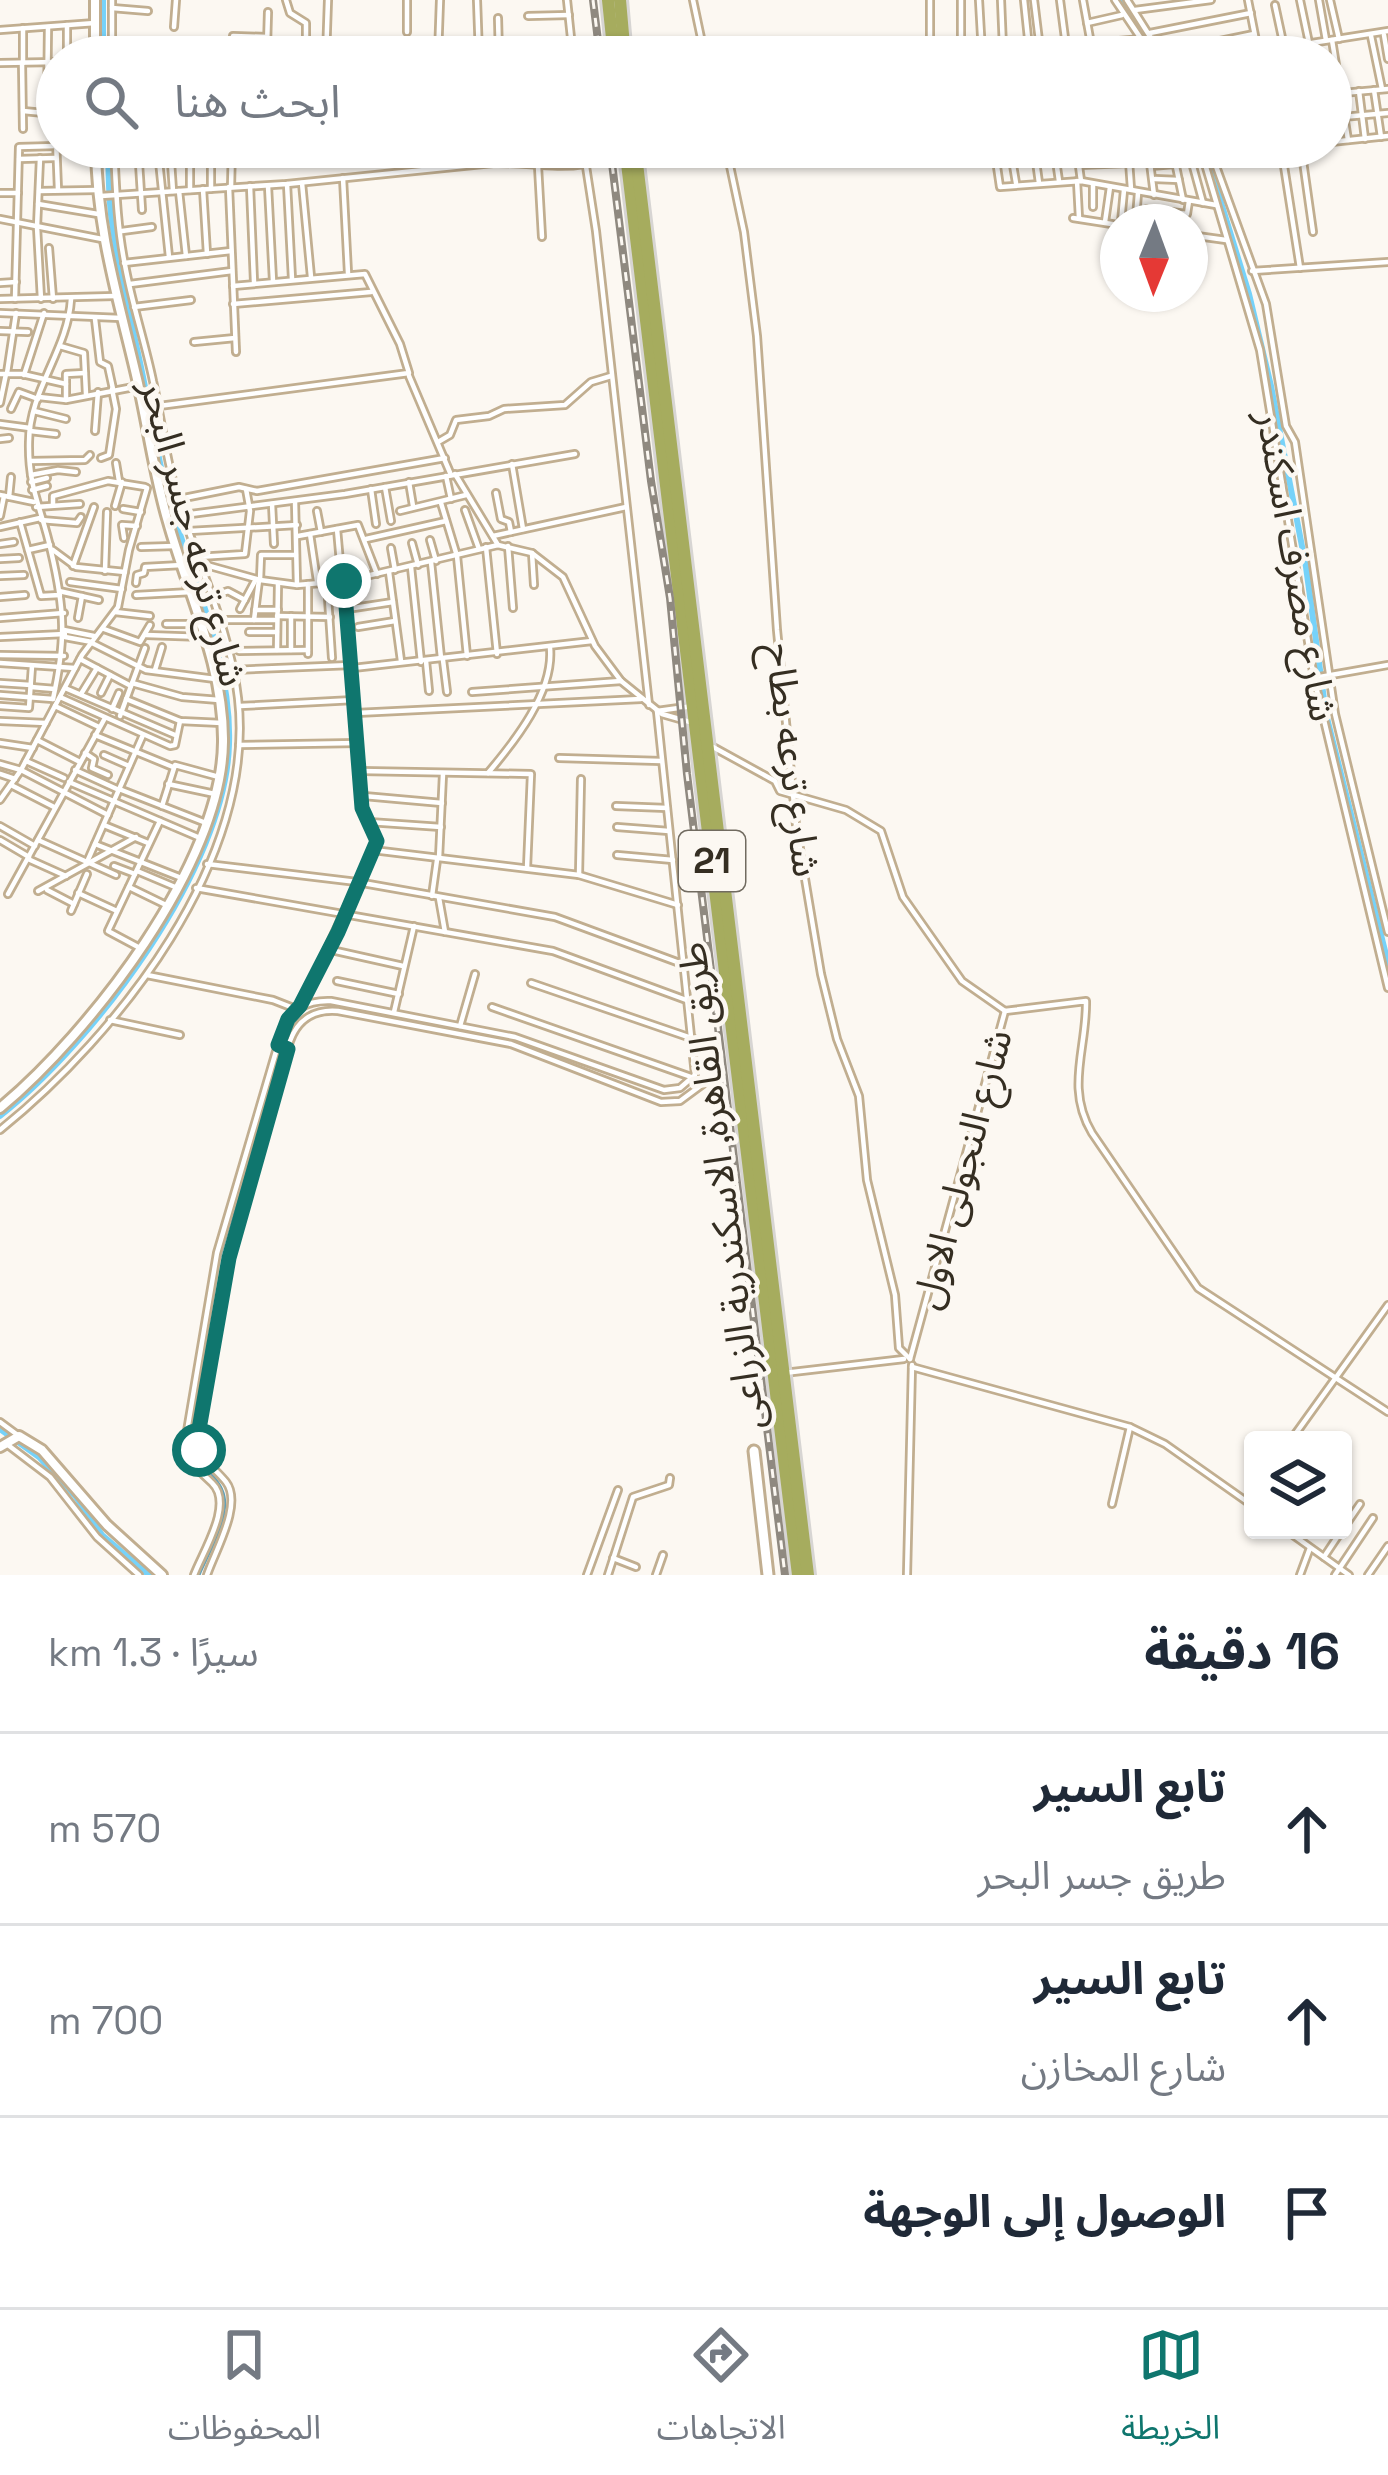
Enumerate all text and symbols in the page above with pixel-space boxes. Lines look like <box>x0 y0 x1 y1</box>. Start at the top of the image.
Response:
search box <box>36 36 1352 168</box>
icon: search <box>78 69 144 135</box>
text: ابحث هنا <box>174 73 341 130</box>
north arrow <box>1100 204 1208 312</box>
street label: شارع ترعه جسر البحر <box>125 373 258 693</box>
street label: شارع مصرف اسكندر <box>1241 406 1348 726</box>
route end <box>317 554 371 608</box>
street label: شارع ترعه بطاح <box>750 640 832 880</box>
road number: 21 <box>679 831 745 891</box>
street label: طريق القاهرة, الاسكندرية الزراعى <box>667 940 775 1432</box>
street label: شارع النجولى الاول <box>901 1024 1027 1315</box>
route start <box>172 1423 226 1477</box>
map controls <box>1244 1431 1352 1539</box>
button: layers <box>1244 1431 1352 1539</box>
text: 16 دقيقة <box>1144 1619 1340 1684</box>
text: سيرًا · 1.3 km <box>48 1628 259 1677</box>
text: تابع السير <box>1034 1758 1226 1815</box>
icon: ahead <box>1274 1796 1340 1862</box>
text: 570 m <box>48 1804 161 1853</box>
text: طريق جسر البحر <box>977 1851 1226 1900</box>
text: تابع السير <box>1034 1950 1226 2007</box>
icon: ahead <box>1274 1988 1340 2054</box>
text: 700 m <box>48 1996 163 2045</box>
text: شارع المخازن <box>1021 2043 1226 2092</box>
icon: arrive <box>1274 2180 1340 2246</box>
text: الوصول إلى الوجهة <box>863 2183 1226 2240</box>
tab: المحفوظات <box>168 2322 321 2463</box>
tab: الاتجاهات <box>657 2322 786 2463</box>
tab: الخريطة <box>1121 2322 1220 2463</box>

